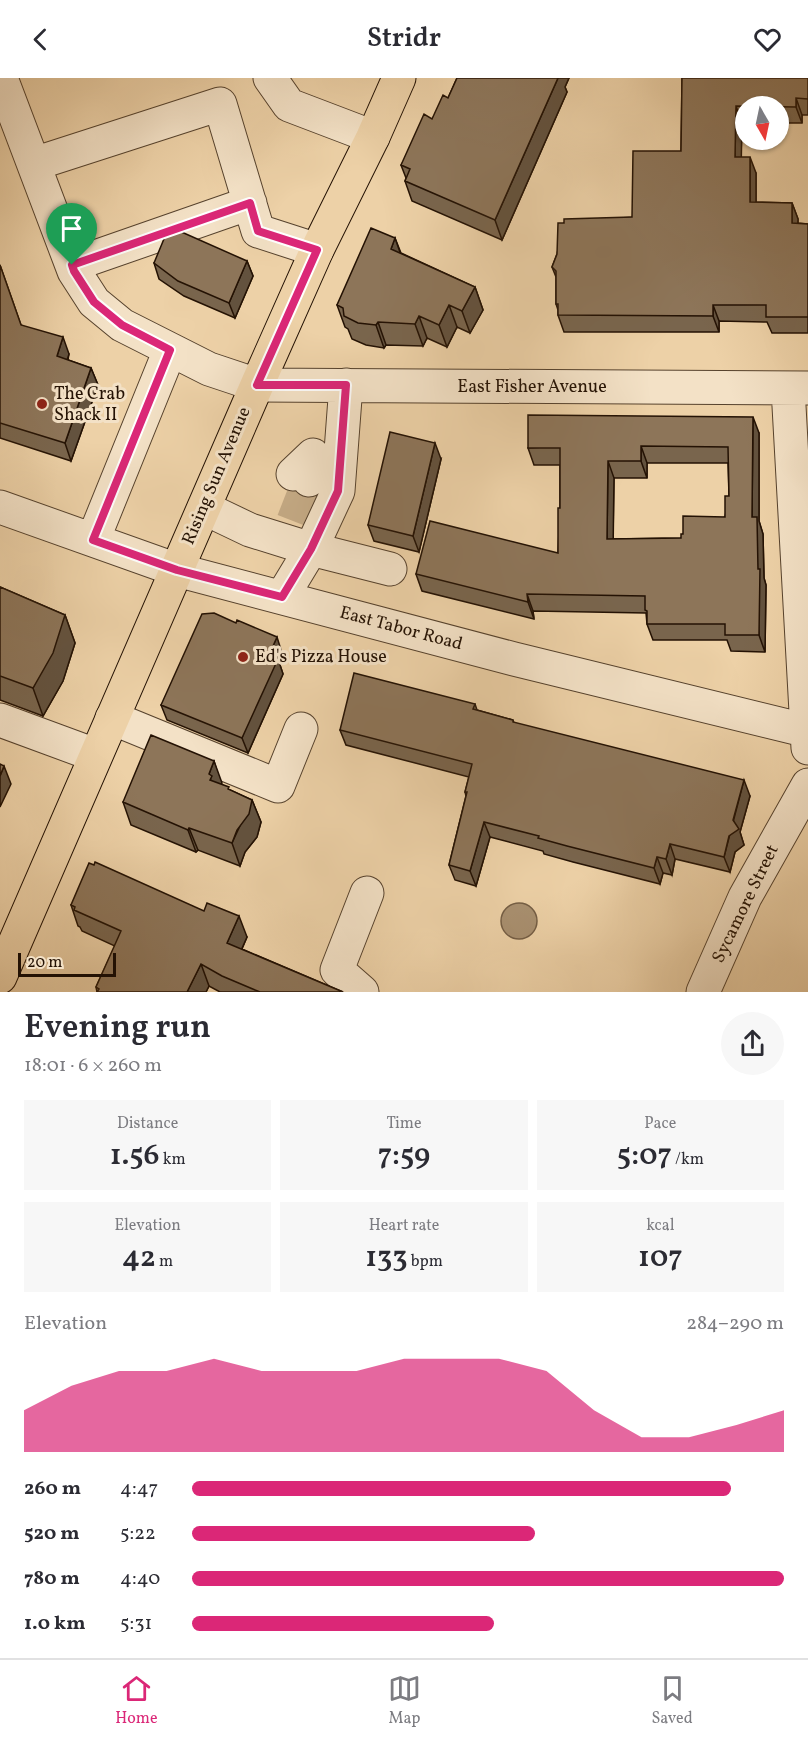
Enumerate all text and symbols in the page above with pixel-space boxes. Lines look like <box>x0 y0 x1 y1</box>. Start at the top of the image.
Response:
text: Stridr <box>367 20 441 58</box>
icon: back <box>24 23 57 56</box>
icon: heart <box>751 23 784 56</box>
north arrow <box>735 96 789 150</box>
map controls <box>735 96 789 150</box>
pin <box>46 203 97 265</box>
icon: arrive <box>55 212 88 245</box>
street label: East Fisher Avenue <box>457 375 607 400</box>
place label: The Crab Shack II <box>54 382 125 428</box>
marker: The Crab Shack II <box>35 397 49 411</box>
street label: Rising Sun Avenue <box>177 403 257 549</box>
street label: East Tabor Road <box>337 601 465 657</box>
place label: Ed's Pizza House <box>255 645 387 670</box>
marker: Ed's Pizza House <box>236 650 250 664</box>
street label: Sycamore Street <box>707 841 785 967</box>
scale bar <box>18 950 116 977</box>
text: 20 m <box>27 952 62 974</box>
text: Evening run <box>24 1006 211 1052</box>
button: share <box>721 1012 784 1075</box>
text: 18:01 · 6 × 260 m <box>24 1052 162 1080</box>
text: Distance <box>117 1113 178 1135</box>
text: Time <box>386 1113 422 1135</box>
text: Pace <box>644 1113 676 1135</box>
text: 1.56 <box>110 1135 160 1177</box>
text: 7:59 <box>378 1135 430 1177</box>
text: 5:07 <box>617 1135 672 1177</box>
text: km <box>160 1149 186 1171</box>
text: /km <box>672 1149 704 1171</box>
text: Elevation <box>114 1215 181 1237</box>
text: Heart rate <box>369 1215 439 1237</box>
text: kcal <box>646 1215 675 1237</box>
text: 42 <box>122 1237 156 1279</box>
text: 133 <box>365 1237 408 1279</box>
text: 107 <box>638 1237 683 1279</box>
text: m <box>156 1251 173 1273</box>
text: bpm <box>408 1251 443 1273</box>
text: Elevation <box>24 1310 107 1338</box>
text: 284–290 m <box>686 1310 784 1338</box>
text: 260 m <box>24 1475 81 1503</box>
text: 4:47 <box>120 1475 158 1503</box>
text: 520 m <box>24 1520 80 1548</box>
text: 5:22 <box>120 1520 156 1548</box>
text: 780 m <box>24 1565 80 1593</box>
text: 4:40 <box>120 1565 160 1593</box>
text: 1.0 km <box>24 1610 86 1638</box>
text: 5:31 <box>120 1610 152 1638</box>
tab: Home <box>115 1672 158 1730</box>
tab: Map <box>388 1672 421 1730</box>
tab: Saved <box>652 1672 693 1730</box>

